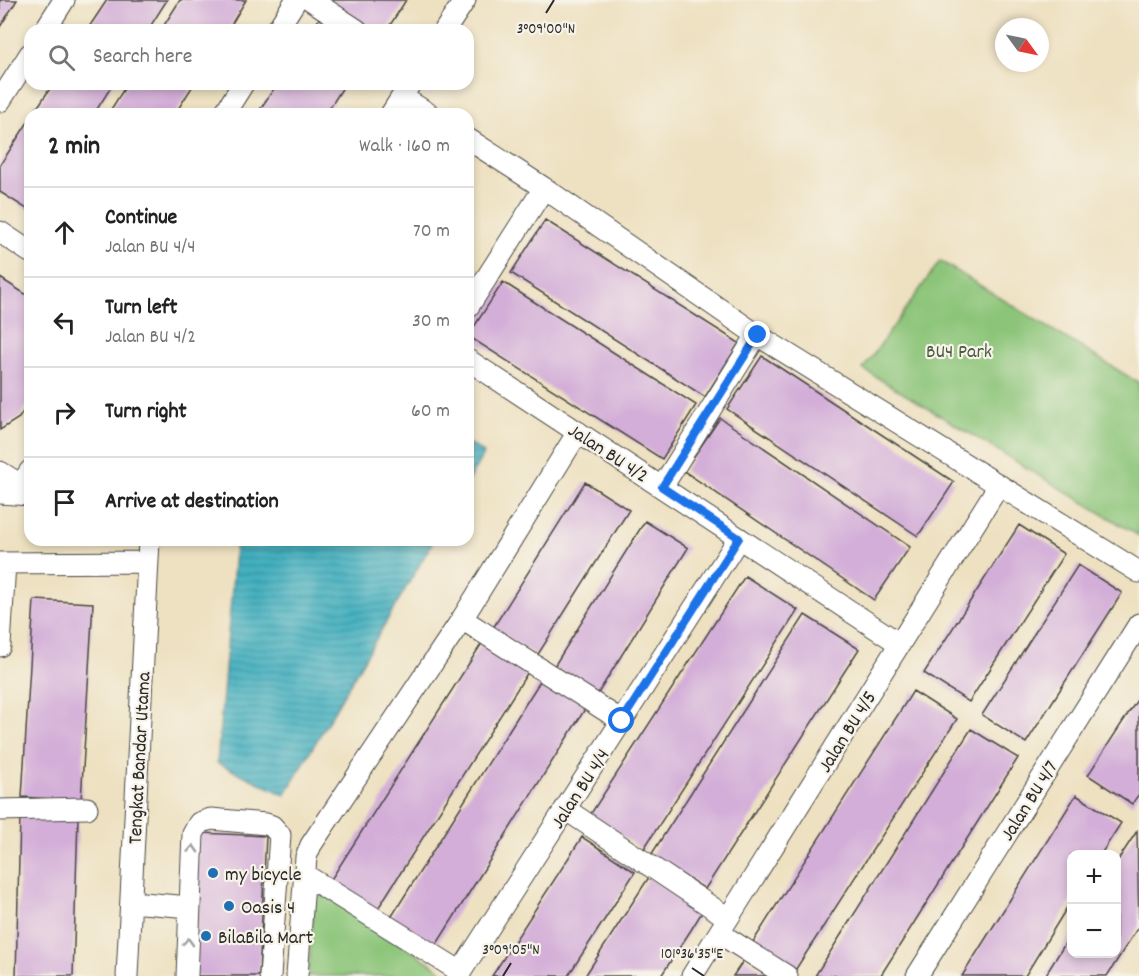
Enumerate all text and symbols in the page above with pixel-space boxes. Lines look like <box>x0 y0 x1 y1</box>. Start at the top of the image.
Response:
north arrow <box>995 18 1049 72</box>
text: 3°09'00"N <box>517 19 575 41</box>
search box <box>24 24 474 90</box>
icon: search <box>45 41 78 74</box>
text: Search here <box>93 42 192 73</box>
text: 2 min <box>48 129 100 166</box>
text: Walk · 160 m <box>359 133 450 161</box>
text: Continue <box>105 203 177 234</box>
icon: ahead <box>48 216 81 249</box>
text: 70 m <box>413 218 450 246</box>
text: Jalan BU 4/4 <box>105 234 196 262</box>
text: Turn left <box>105 293 177 324</box>
icon: left <box>48 306 81 339</box>
text: 30 m <box>412 308 450 336</box>
route end <box>744 321 770 347</box>
text: Jalan BU 4/2 <box>105 324 196 352</box>
park label: BU4 Park <box>926 339 992 367</box>
icon: right <box>48 396 81 429</box>
text: Turn right <box>105 397 187 428</box>
text: 60 m <box>411 398 450 426</box>
street label: Jalan BU 4/2 <box>562 418 653 491</box>
icon: arrive <box>48 486 81 519</box>
text: Arrive at destination <box>105 487 279 518</box>
street label: Tengkat Bandar Utama <box>122 671 160 845</box>
street label: Jalan BU 4/5 <box>812 686 885 779</box>
route start <box>608 707 634 733</box>
street label: Jalan BU 4/4 <box>545 744 618 835</box>
street label: Jalan BU 4/7 <box>995 756 1066 847</box>
one-way arrow <box>186 844 199 853</box>
map controls <box>1067 850 1121 958</box>
button: + <box>1067 850 1121 904</box>
place label: my bicycle <box>225 862 302 890</box>
marker: my bicycle <box>206 866 220 880</box>
place label: Oasis 4 <box>241 895 295 923</box>
marker: Oasis 4 <box>222 899 236 913</box>
button: − <box>1067 904 1121 958</box>
place label: BilaBila Mart <box>218 925 313 953</box>
marker: BilaBila Mart <box>199 929 213 943</box>
one-way arrow <box>182 937 195 946</box>
text: 3°09'05"N <box>482 940 540 962</box>
text: 101°36'35"E <box>661 944 723 966</box>

